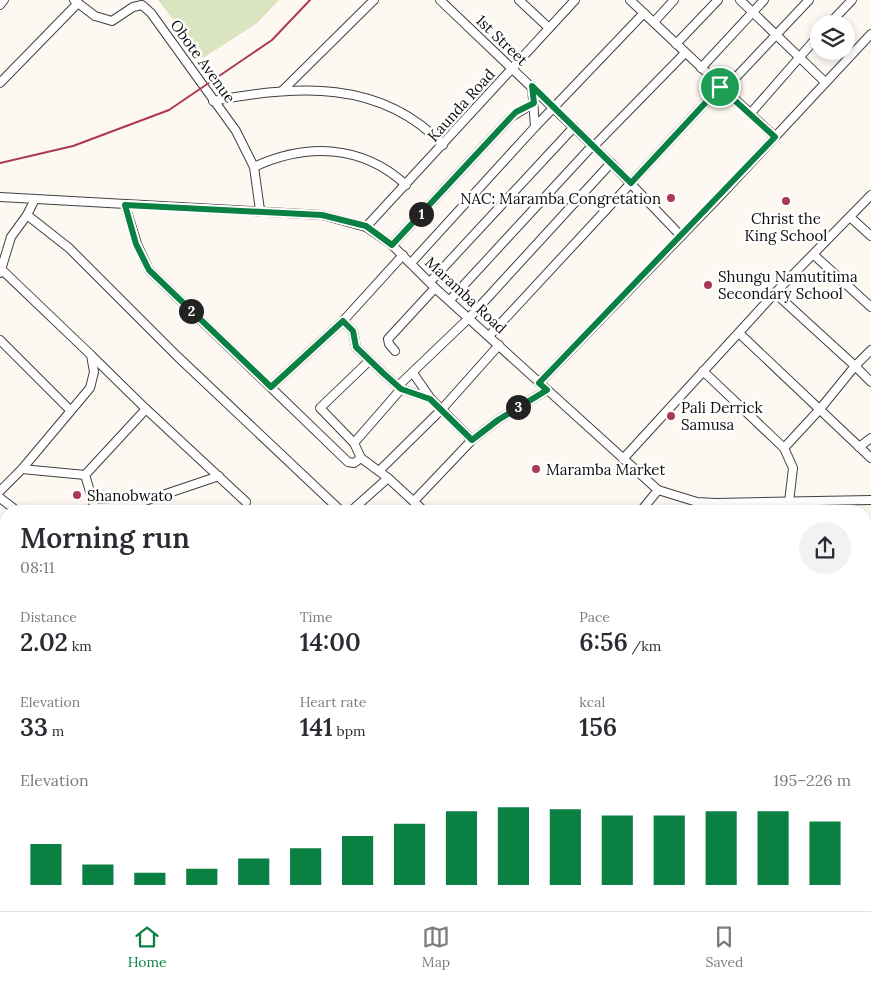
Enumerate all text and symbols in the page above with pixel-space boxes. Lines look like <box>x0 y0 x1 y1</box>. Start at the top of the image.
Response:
street label: 1st Street <box>472 11 532 69</box>
map controls <box>810 15 855 60</box>
button: layers <box>810 15 855 60</box>
street label: Obote Avenue <box>166 16 240 106</box>
street label: Kaunda Road <box>423 65 499 145</box>
pin <box>699 66 741 108</box>
icon: arrive <box>706 73 734 101</box>
place label: NAC: Maramba Congretation <box>460 189 661 208</box>
marker: NAC: Maramba Congretation <box>665 192 677 204</box>
marker: Christ the King School <box>780 195 792 207</box>
pin: 1 <box>408 202 434 226</box>
text: 1 <box>419 205 424 223</box>
place label: Christ the King School <box>745 209 827 245</box>
street label: Maramba Road <box>421 252 511 338</box>
place label: Shungu Namutitima Secondary School <box>718 267 858 303</box>
marker: Shungu Namutitima Secondary School <box>702 279 714 291</box>
pin: 2 <box>178 298 204 324</box>
text: 2 <box>188 302 195 320</box>
pin: 3 <box>506 394 530 420</box>
text: 3 <box>515 398 522 416</box>
place label: Pali Derrick Samusa <box>681 398 763 434</box>
marker: Pali Derrick Samusa <box>665 410 677 422</box>
place label: Maramba Market <box>546 460 665 479</box>
marker: Maramba Market <box>530 463 542 475</box>
place label: Shanobwato <box>87 486 173 505</box>
marker: Shanobwato <box>71 489 83 501</box>
text: Morning run <box>20 520 190 556</box>
button: share <box>799 522 851 574</box>
text: 08:11 <box>20 557 55 577</box>
text: Distance <box>20 608 77 626</box>
text: Time <box>300 608 333 626</box>
text: Pace <box>579 608 610 626</box>
text: 2.02 <box>20 626 68 658</box>
text: 14:00 <box>300 626 361 658</box>
text: 6:56 <box>579 626 628 658</box>
text: km <box>68 637 92 655</box>
text: /km <box>628 637 661 655</box>
text: Elevation <box>20 693 80 711</box>
text: Heart rate <box>300 693 366 711</box>
text: kcal <box>579 693 605 711</box>
text: 33 <box>20 711 48 743</box>
text: 141 <box>300 711 333 743</box>
text: 156 <box>579 711 617 743</box>
text: m <box>48 722 64 740</box>
text: bpm <box>333 722 366 740</box>
text: Elevation <box>20 770 89 790</box>
text: 195–226 m <box>773 770 851 790</box>
tab: Home <box>128 923 167 971</box>
tab: Map <box>422 923 450 971</box>
tab: Saved <box>705 923 743 971</box>

